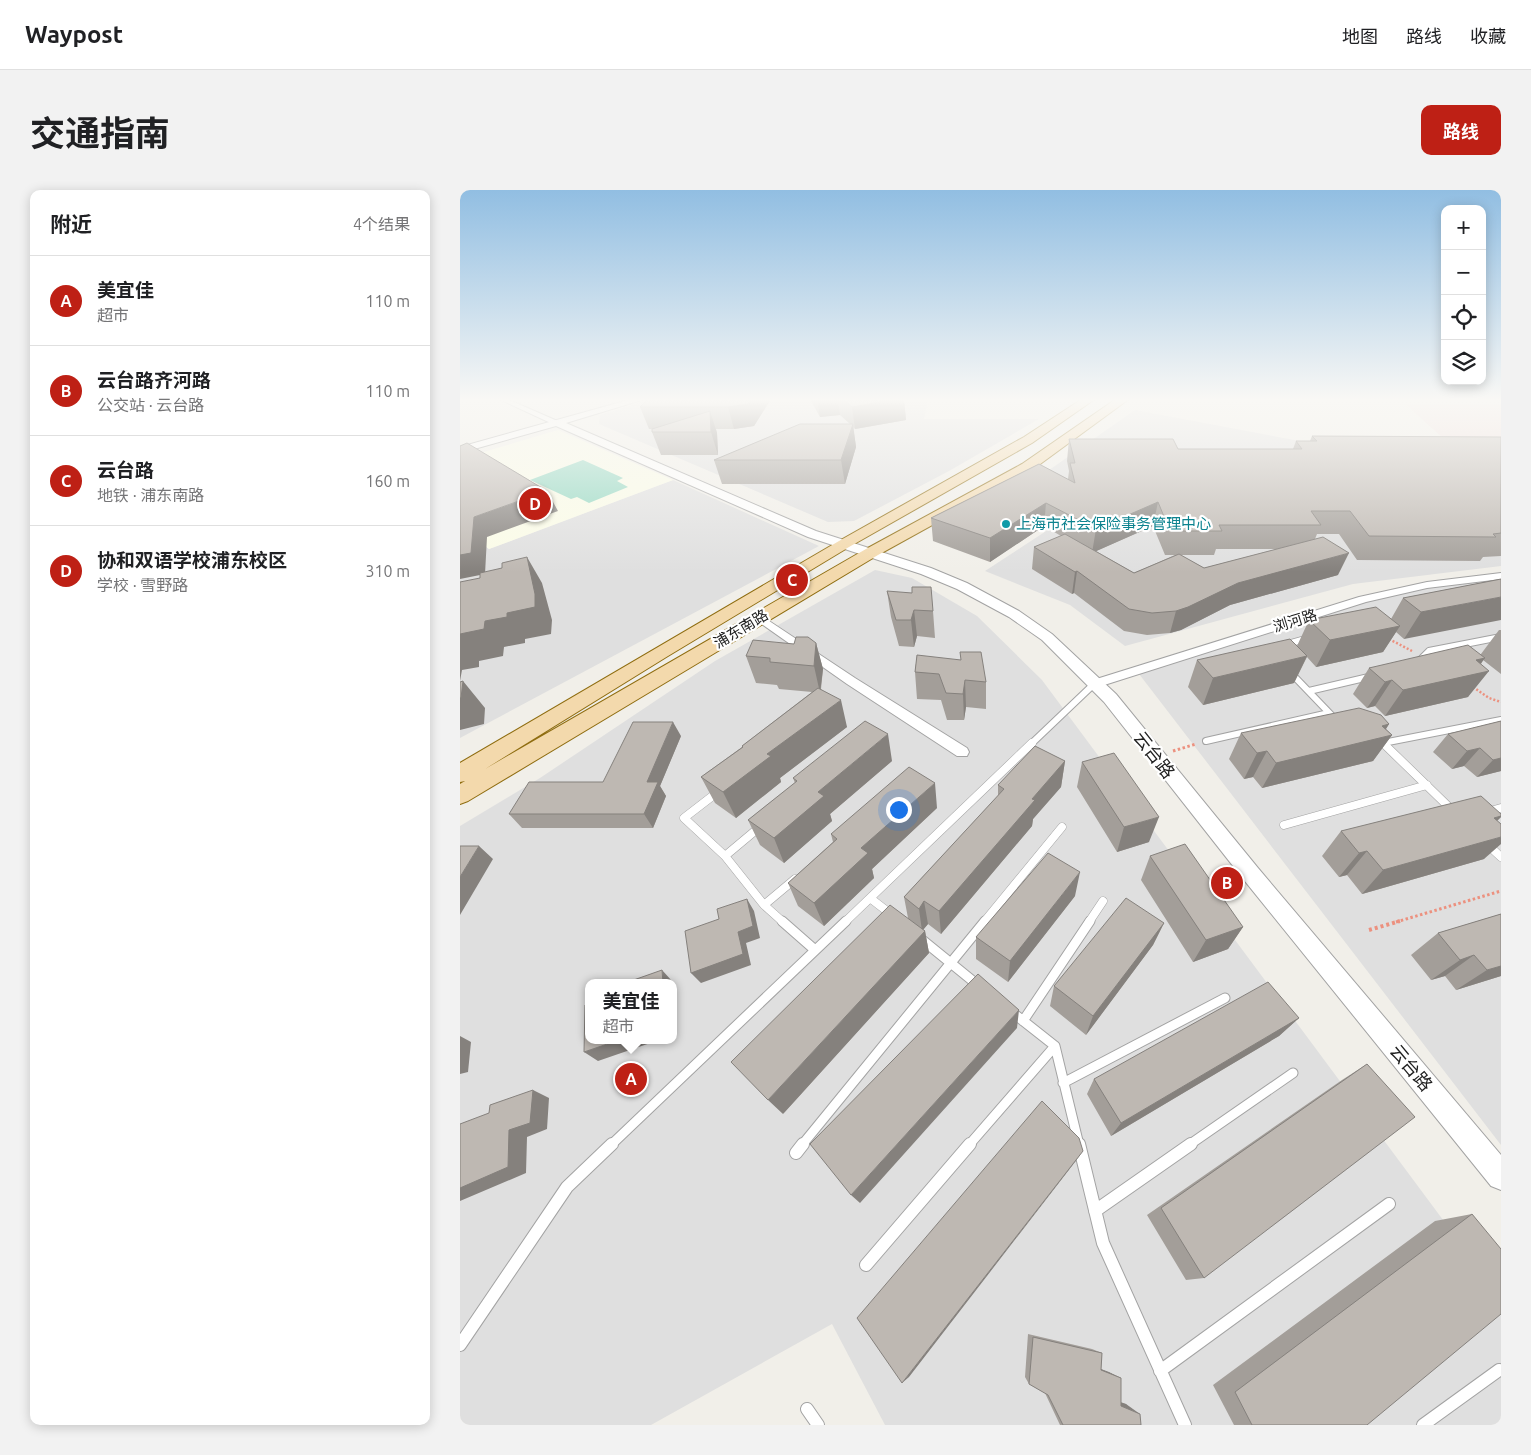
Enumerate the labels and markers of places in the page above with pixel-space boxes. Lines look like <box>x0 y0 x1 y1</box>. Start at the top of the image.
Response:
pin: D <box>519 485 551 523</box>
place label: 上海市社会保险事务管理中心 <box>1016 515 1211 532</box>
marker: 上海市社会保险事务管理中心 <box>1000 518 1012 530</box>
pin: C <box>776 561 808 599</box>
pin: B <box>1211 864 1243 902</box>
pin: A <box>615 1060 647 1098</box>

